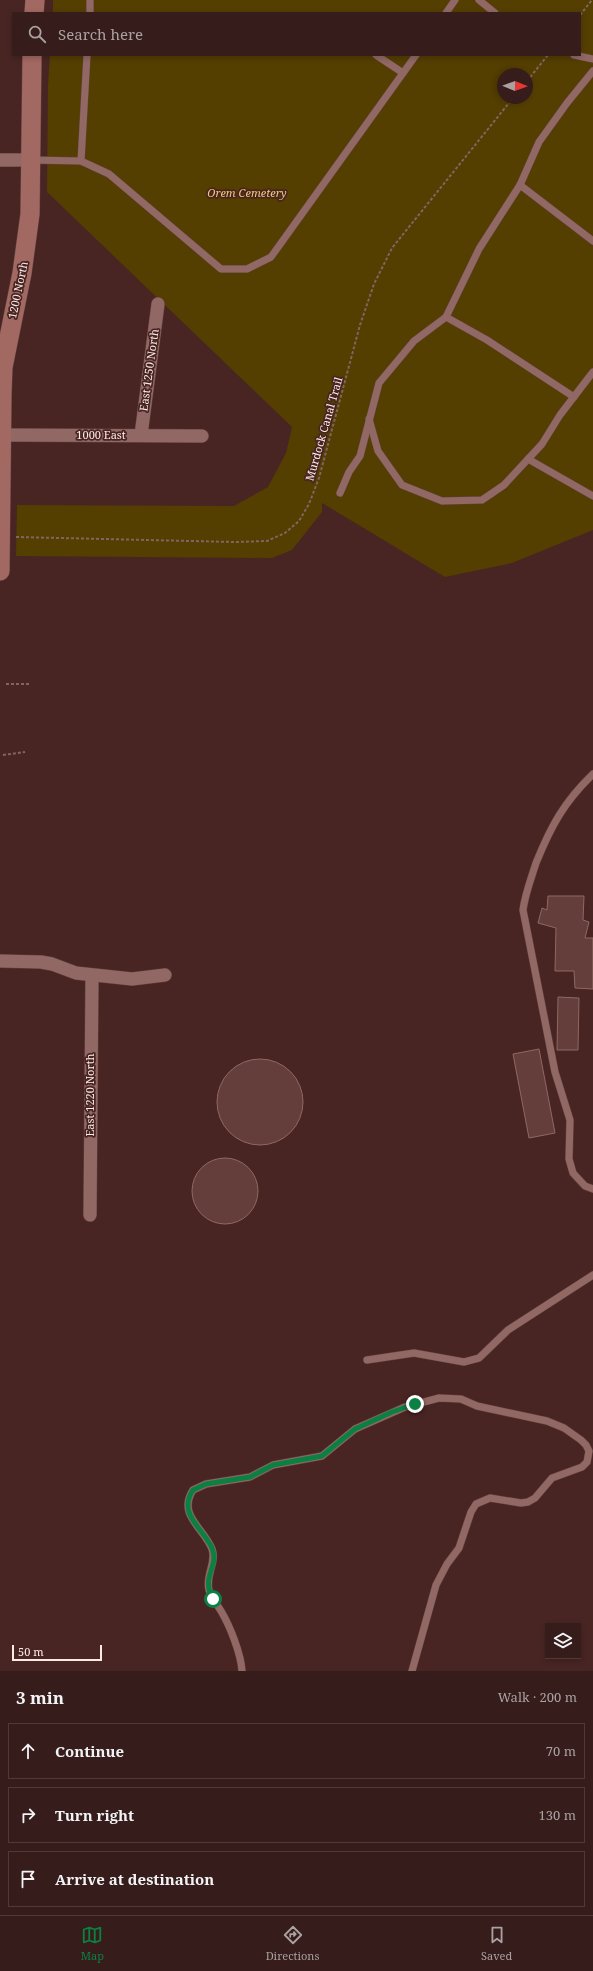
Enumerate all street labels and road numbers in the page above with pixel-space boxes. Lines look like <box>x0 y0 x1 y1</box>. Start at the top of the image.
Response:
street label: 1200 North <box>4 260 31 320</box>
street label: East 1250 North <box>135 328 162 412</box>
street label: Murdock Canal Trail <box>301 375 346 483</box>
street label: 1000 East <box>76 427 126 442</box>
street label: East 1220 North <box>82 1054 97 1136</box>

